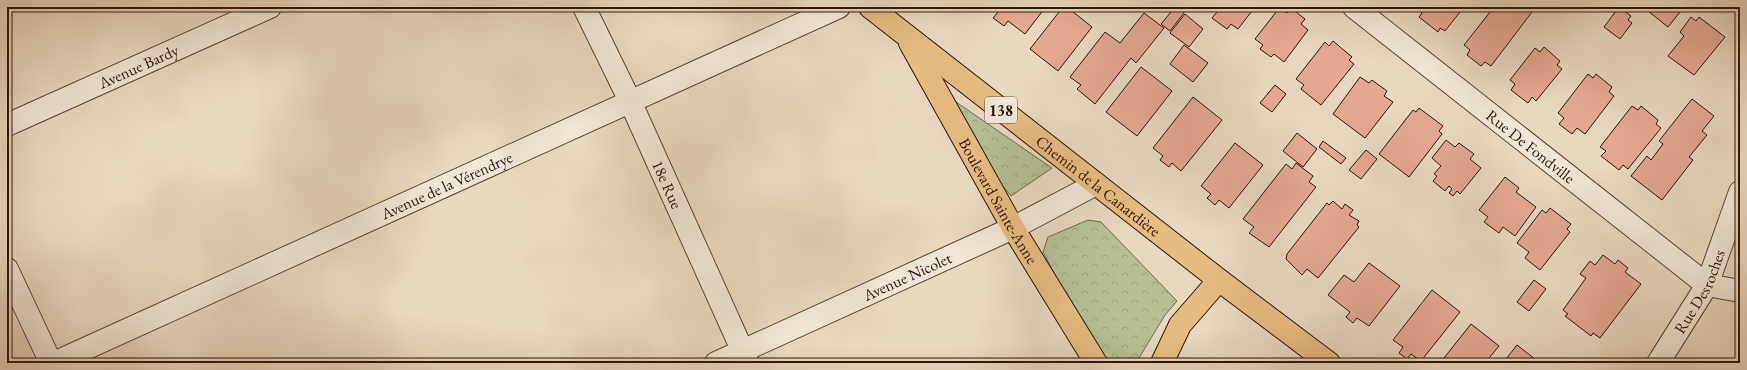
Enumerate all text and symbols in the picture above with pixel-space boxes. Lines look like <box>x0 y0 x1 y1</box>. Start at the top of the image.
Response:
street label: Avenue Bardy <box>94 39 183 94</box>
road number: 138 <box>985 97 1017 123</box>
street label: Rue De Fondville <box>1482 105 1580 188</box>
street label: Chemin de la Canardière <box>1032 130 1165 241</box>
street label: Boulevard Sainte-Anne <box>954 134 1043 268</box>
street label: Avenue de la Vérendrye <box>377 146 515 224</box>
street label: 18e Rue <box>647 157 688 212</box>
street label: Avenue Nicolet <box>859 247 955 306</box>
street label: Rue Desroches <box>1669 247 1729 337</box>

